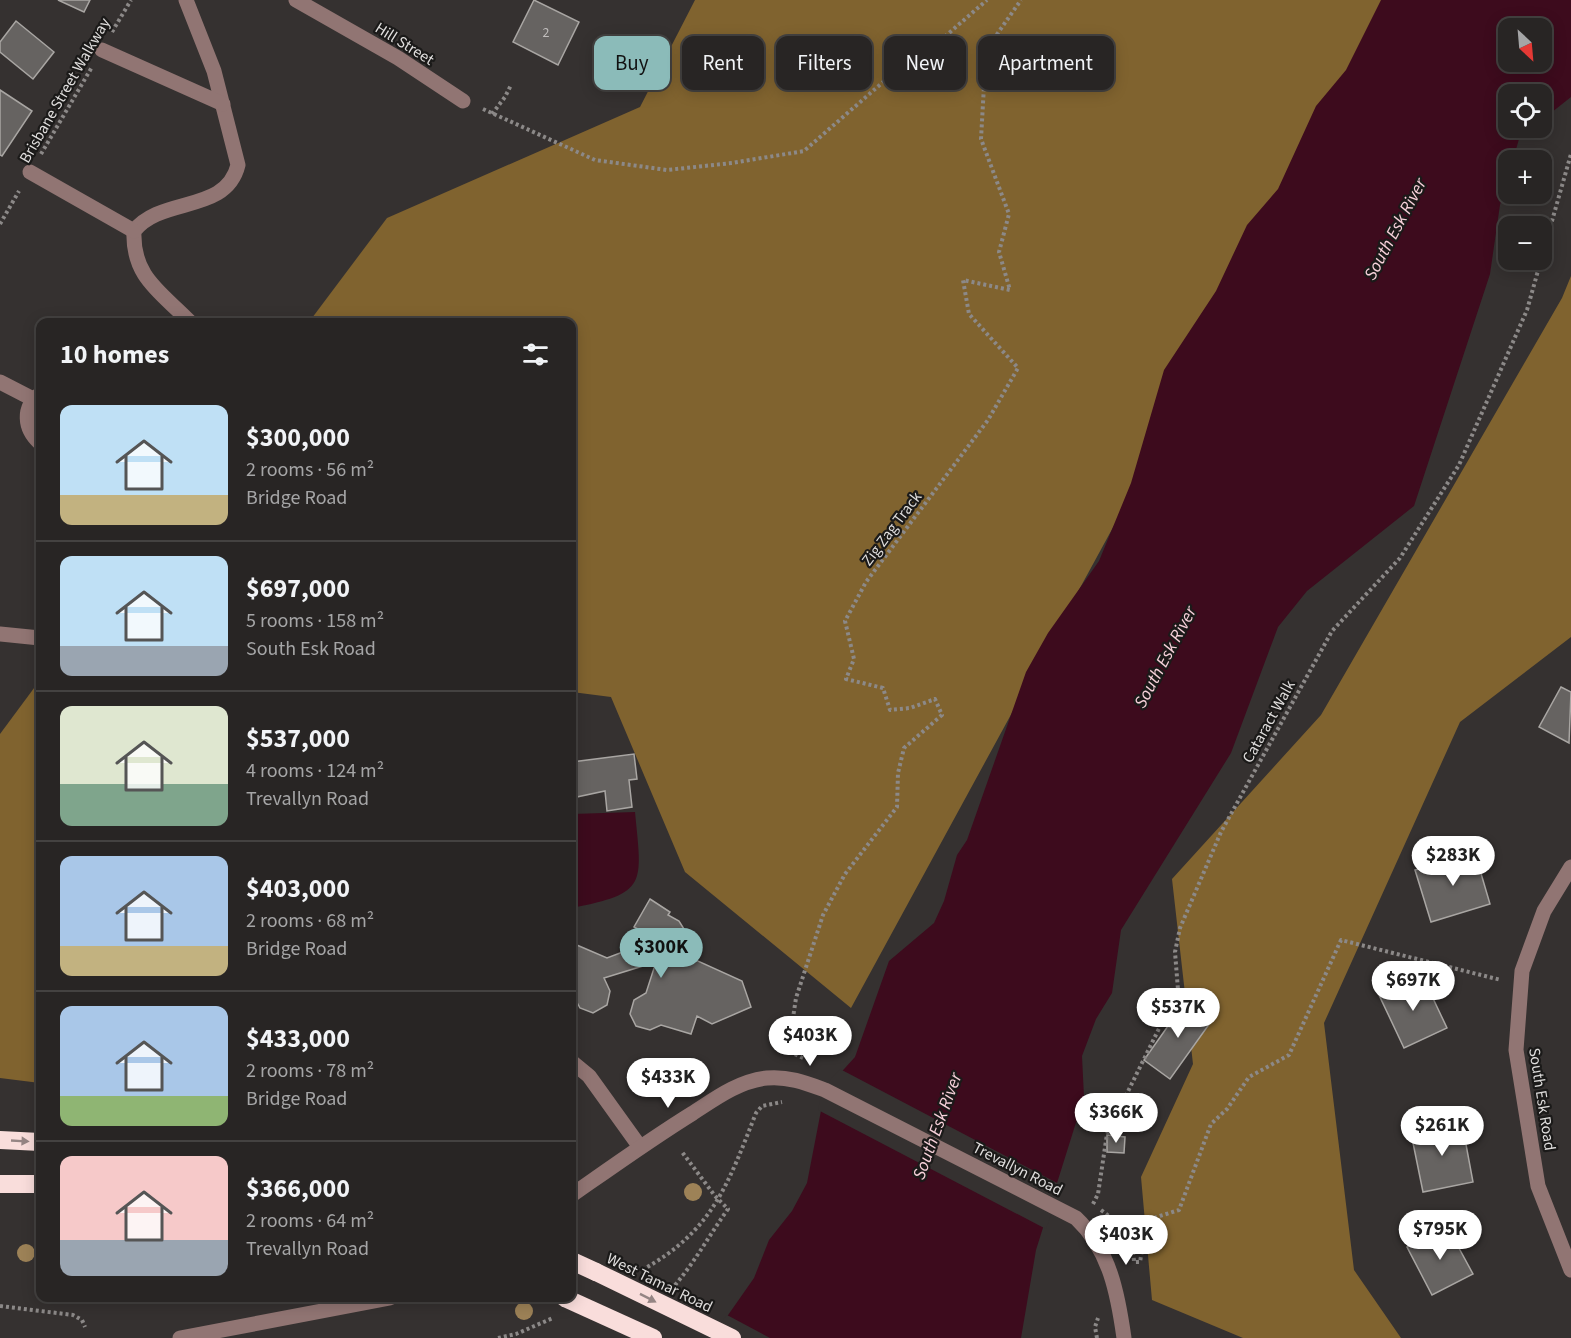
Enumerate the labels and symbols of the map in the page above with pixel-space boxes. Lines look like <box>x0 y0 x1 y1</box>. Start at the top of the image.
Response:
street label: Brisbane Street Walkway <box>14 13 116 167</box>
street label: Hill Street <box>371 17 439 71</box>
north arrow <box>1498 18 1552 72</box>
house number: 2 <box>543 23 550 43</box>
water label: South Esk River <box>1358 173 1433 285</box>
street label: Zig Zag Track <box>857 487 927 570</box>
water label: South Esk River <box>1128 601 1203 713</box>
street label: Cataract Walk <box>1237 676 1301 767</box>
pin: $283K <box>1411 836 1495 887</box>
pin: $300K <box>619 928 703 979</box>
pin: $697K <box>1371 961 1455 1012</box>
pin: $537K <box>1136 988 1220 1039</box>
pin: $403K <box>768 1016 852 1067</box>
street label: South Esk Road <box>1523 1046 1561 1152</box>
pin: $433K <box>626 1058 710 1109</box>
water label: South Esk River <box>907 1068 969 1183</box>
pin: $366K <box>1074 1093 1158 1144</box>
pin: $261K <box>1400 1106 1484 1157</box>
one-way arrow <box>11 1137 30 1146</box>
street label: Trevallyn Road <box>969 1137 1066 1201</box>
pin: $795K <box>1398 1210 1482 1261</box>
pin: $403K <box>1084 1215 1168 1266</box>
street label: West Tamar Road <box>603 1248 716 1318</box>
one-way arrow <box>640 1293 657 1302</box>

